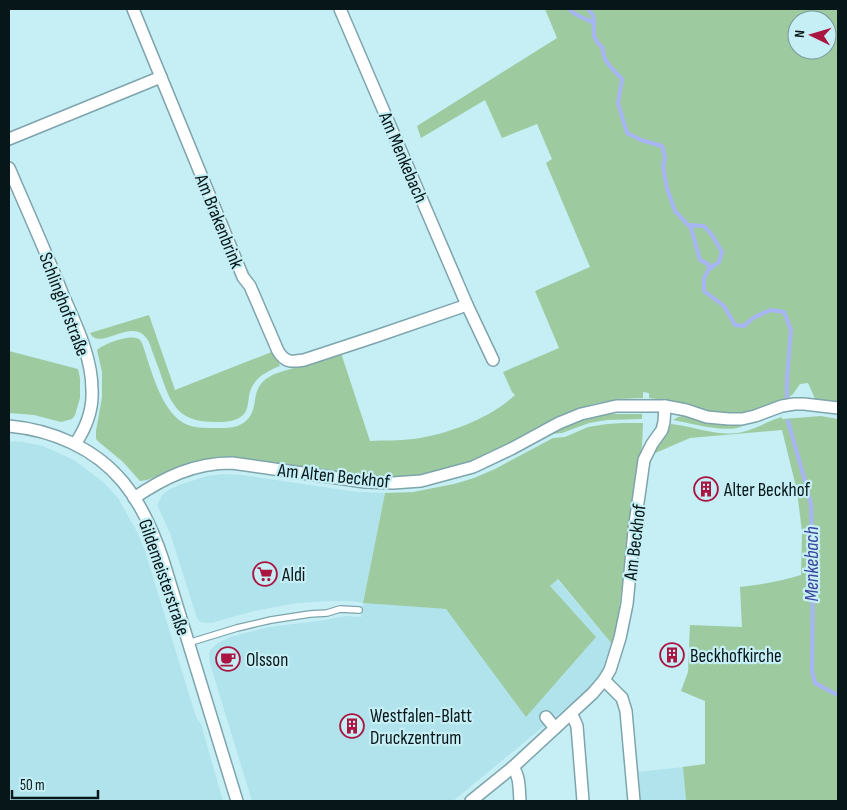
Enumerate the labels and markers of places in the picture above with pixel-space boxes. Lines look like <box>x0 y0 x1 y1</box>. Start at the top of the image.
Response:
building icon: Alter Beckhof <box>693 476 719 502</box>
place label: Alter Beckhof <box>723 479 811 502</box>
supermarket icon: Aldi <box>252 561 278 587</box>
place label: Aldi <box>281 564 305 587</box>
building icon: Beckhofkirche <box>659 642 685 668</box>
place label: Beckhofkirche <box>690 645 782 668</box>
cafe icon: Olsson <box>215 646 241 672</box>
place label: Olsson <box>246 649 288 672</box>
place label: Westfalen-Blatt Druckzentrum <box>370 705 472 750</box>
building icon: Westfalen-Blatt Druckzentrum <box>339 713 365 739</box>

